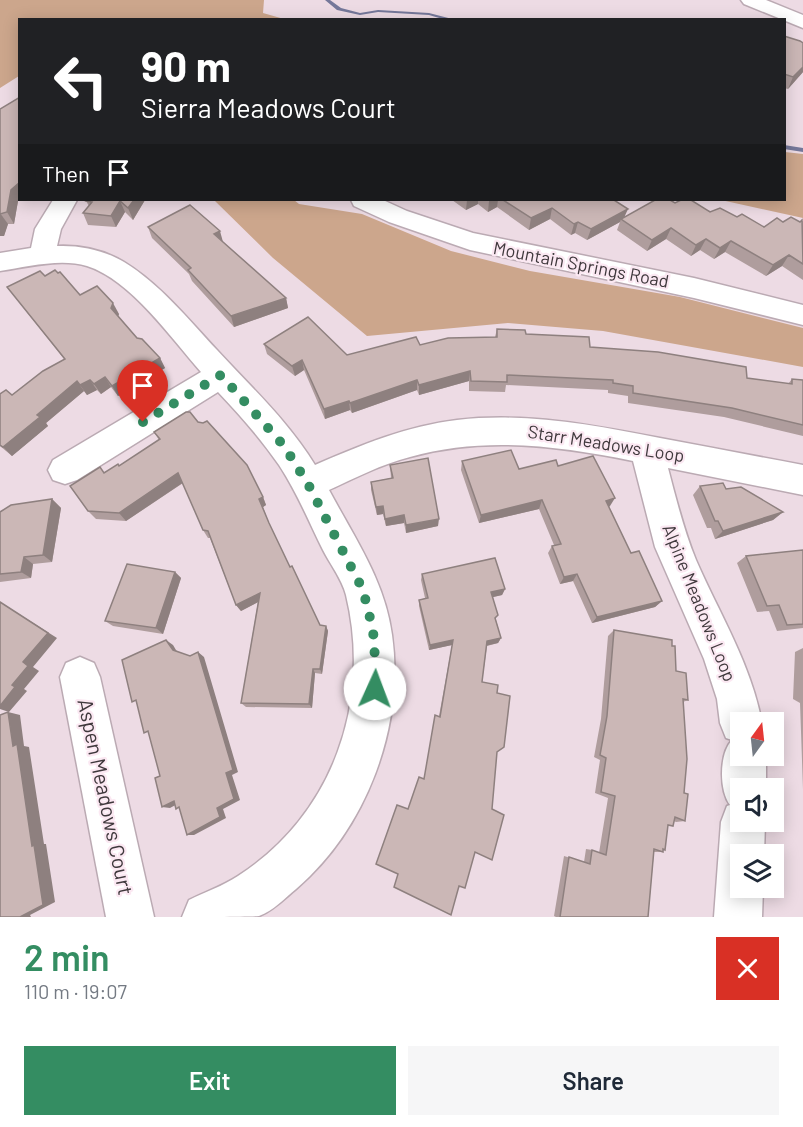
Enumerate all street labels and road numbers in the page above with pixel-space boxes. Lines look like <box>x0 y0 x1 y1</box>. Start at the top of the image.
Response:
street label: Mountain Springs Road <box>491 236 671 292</box>
street label: Starr Meadows Loop <box>526 420 686 466</box>
street label: Alpine Meadows Loop <box>658 521 742 684</box>
street label: Aspen Meadows Court <box>73 696 139 897</box>

